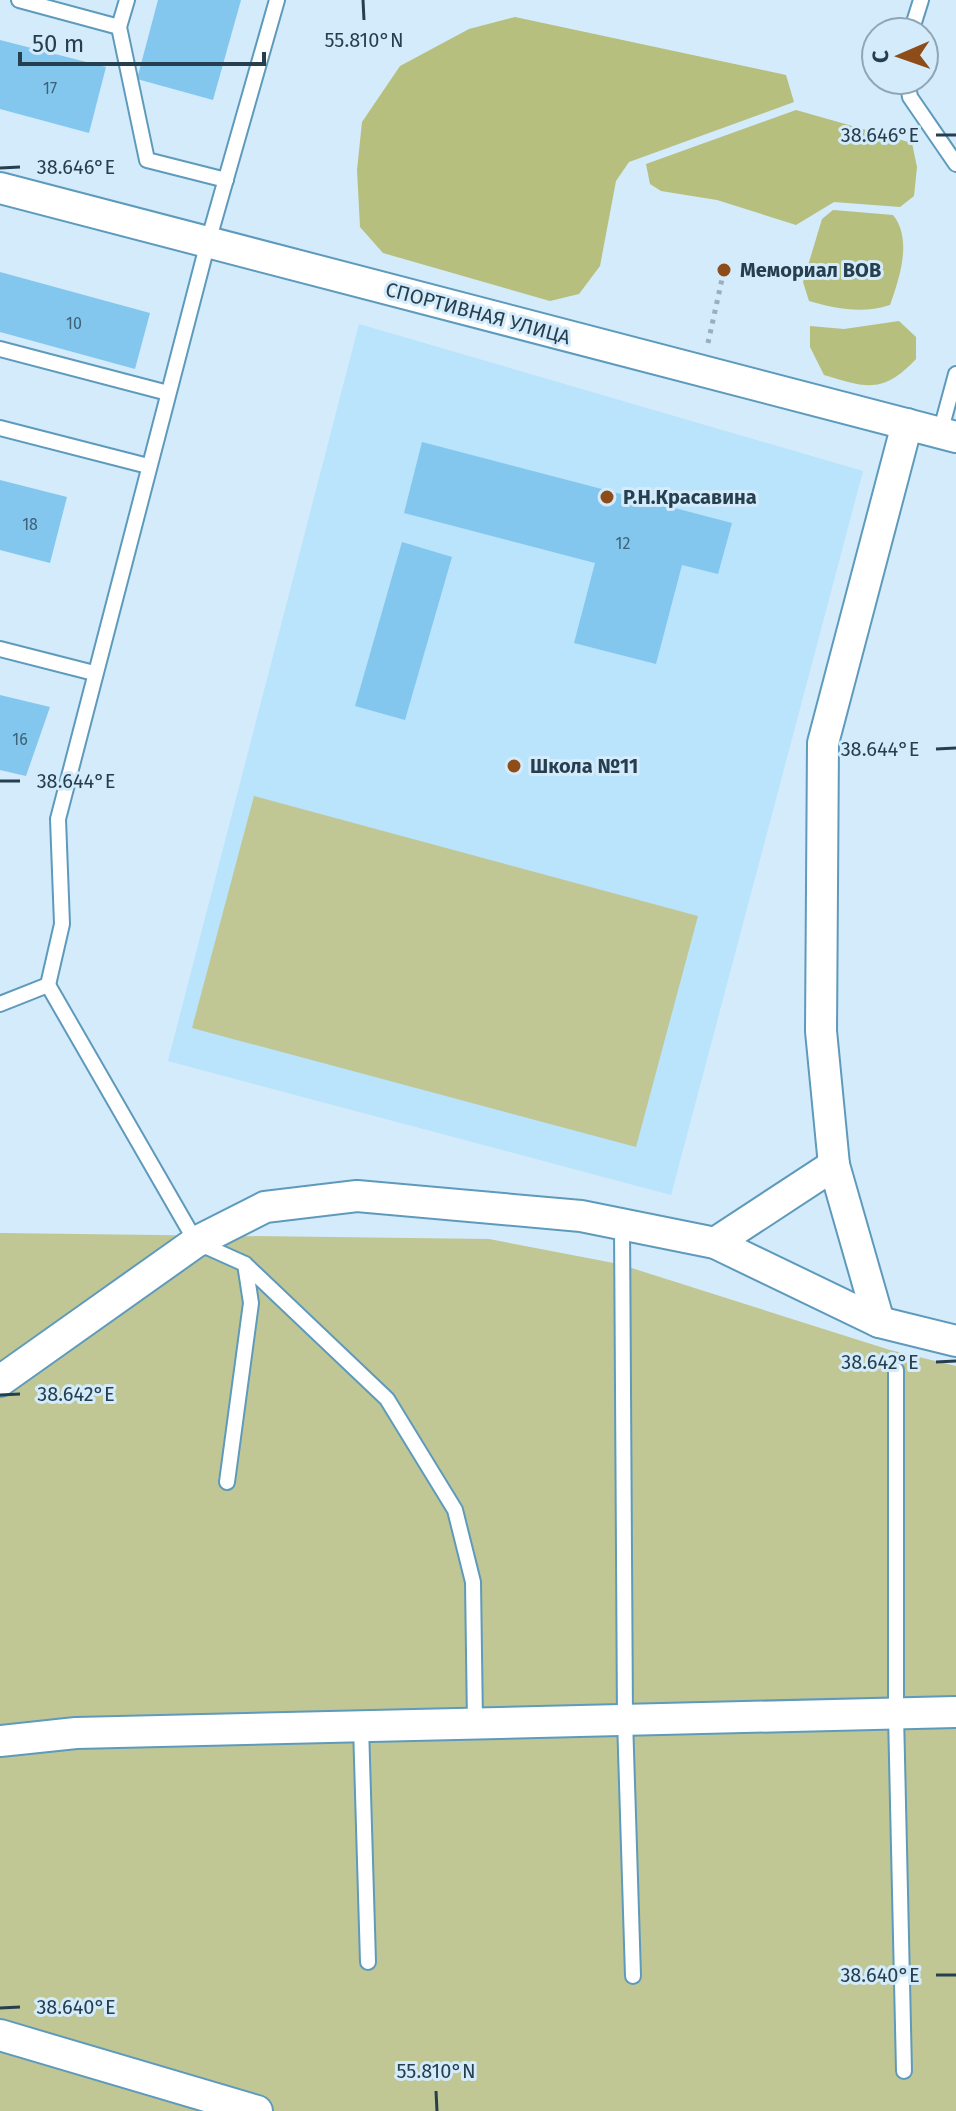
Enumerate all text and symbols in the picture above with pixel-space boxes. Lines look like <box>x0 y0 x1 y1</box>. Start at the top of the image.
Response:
scale bar <box>20 16 264 66</box>
north arrow <box>860 16 940 96</box>
text: 55.810°N <box>324 28 404 52</box>
text: 50 m <box>32 30 84 58</box>
text: С <box>867 50 894 63</box>
house number: 17 <box>43 79 57 98</box>
text: 38.646°E <box>841 123 919 147</box>
text: 38.646°E <box>37 155 115 179</box>
place label: Мемориал ВОВ <box>740 258 881 282</box>
marker: Мемориал ВОВ <box>715 261 733 279</box>
street label: СПОРТИВНАЯ УЛИЦА <box>383 277 574 349</box>
house number: 10 <box>66 314 82 333</box>
place label: Р.Н.Красавина <box>623 485 757 509</box>
marker: Р.Н.Красавина <box>598 488 616 506</box>
house number: 18 <box>22 515 38 534</box>
house number: 12 <box>616 534 630 553</box>
house number: 16 <box>12 730 28 749</box>
text: 38.644°E <box>841 737 919 761</box>
place label: Школа №11 <box>530 754 638 778</box>
marker: Школа №11 <box>505 757 523 775</box>
text: 38.644°E <box>37 769 115 793</box>
text: 38.642°E <box>841 1350 919 1374</box>
text: 38.642°E <box>37 1382 115 1406</box>
text: 38.640°E <box>840 1963 920 1987</box>
text: 38.640°E <box>36 1995 116 2019</box>
text: 55.810°N <box>396 2059 476 2083</box>

